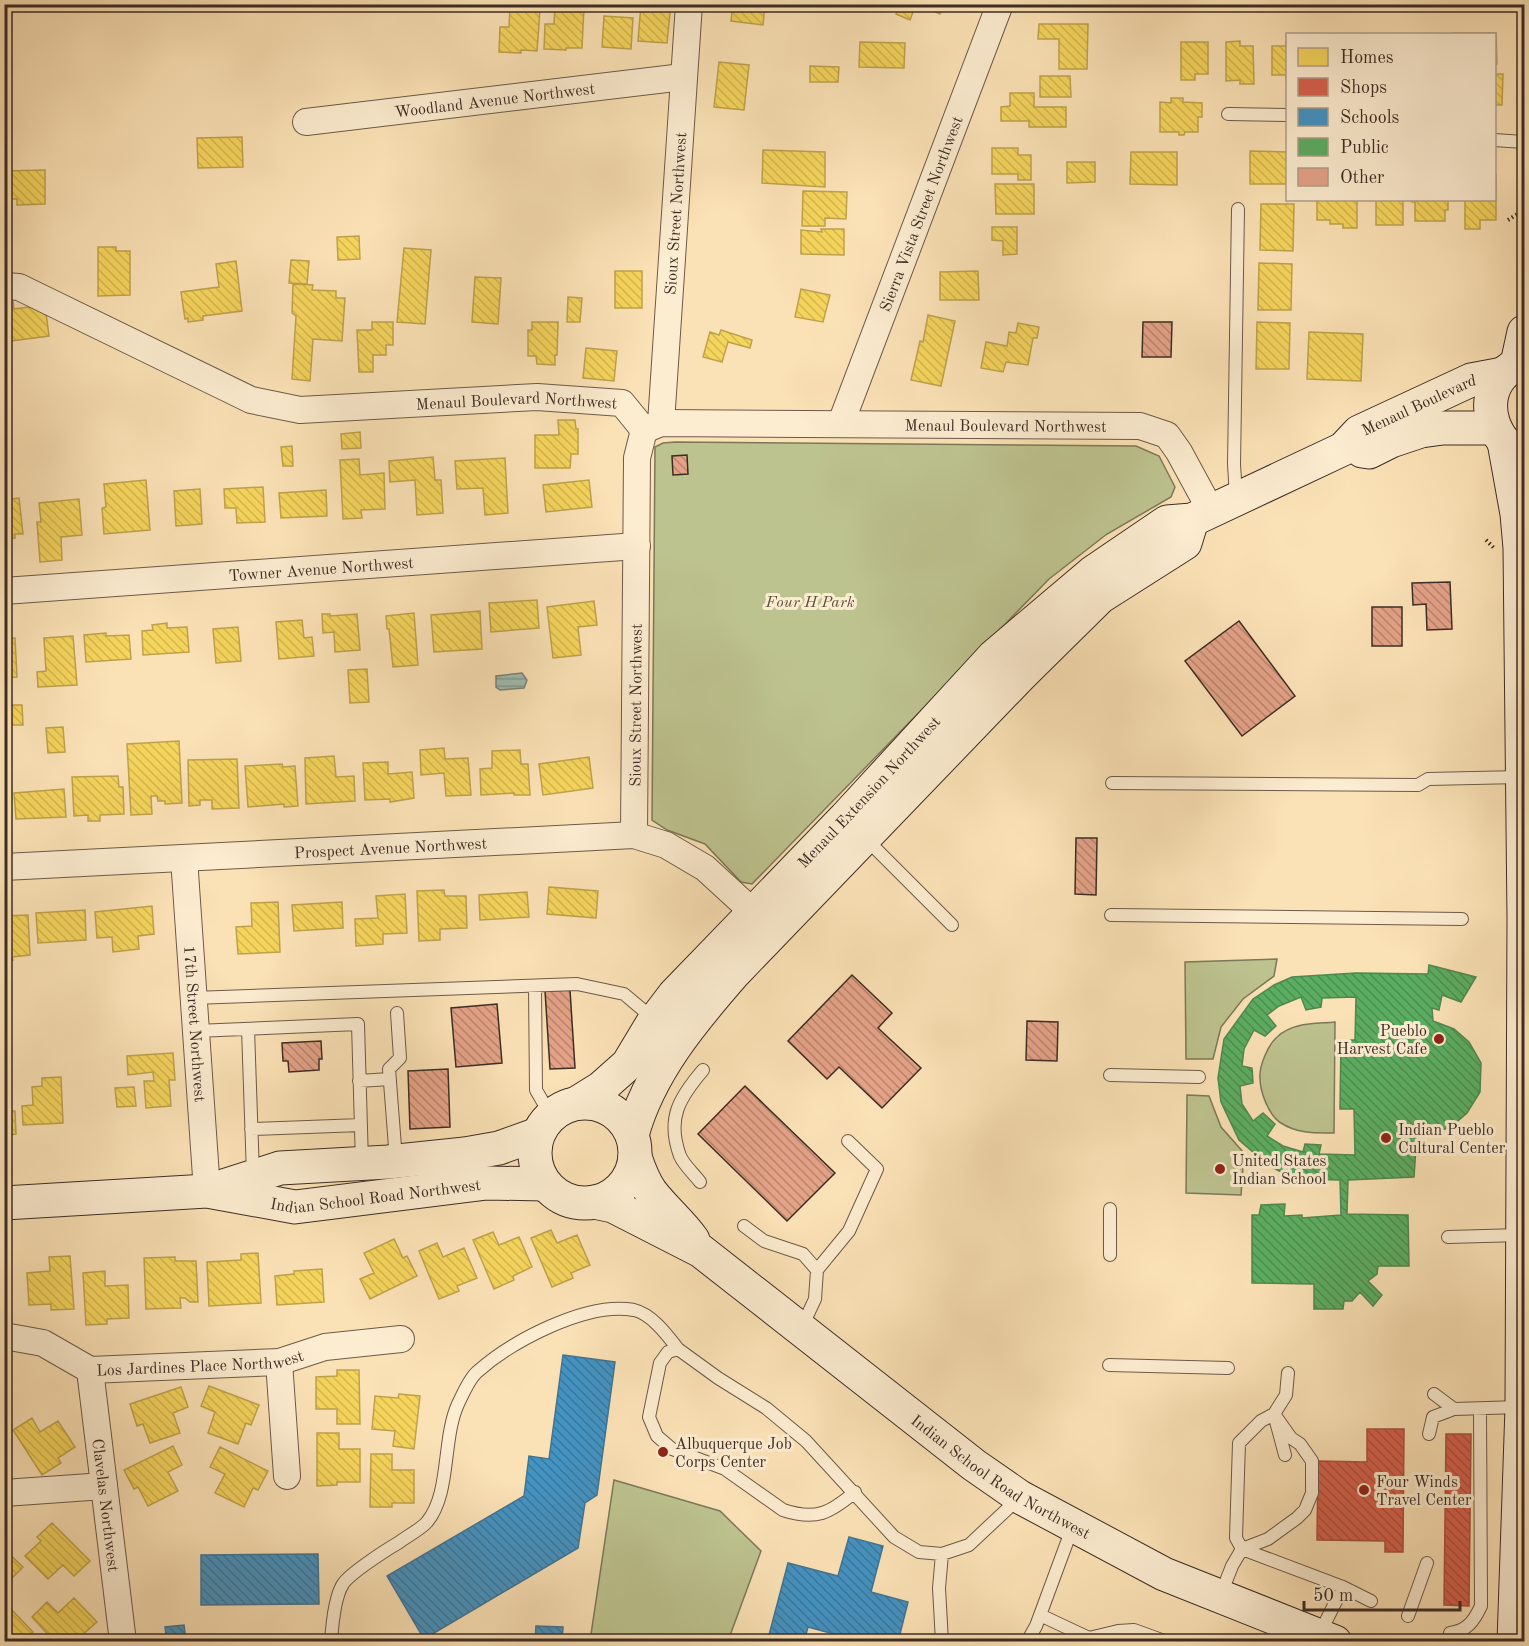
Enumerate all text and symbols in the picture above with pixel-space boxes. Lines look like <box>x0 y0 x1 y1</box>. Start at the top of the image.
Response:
legend <box>1286 33 1496 201</box>
text: Homes <box>1340 49 1394 67</box>
text: Shops <box>1340 79 1387 97</box>
street label: Woodland Avenue Northwest <box>394 82 596 121</box>
text: Schools <box>1340 109 1400 127</box>
street label: Sierra Vista Street Northwest <box>878 114 967 314</box>
street label: Sioux Street Northwest <box>664 131 690 296</box>
text: Public <box>1340 139 1389 157</box>
text: Other <box>1340 169 1385 187</box>
street label: Menaul Boulevard <box>1360 373 1478 440</box>
street label: Menaul Boulevard Northwest <box>415 391 618 414</box>
street label: Menaul Boulevard Northwest <box>905 419 1107 436</box>
street label: Towner Avenue Northwest <box>228 556 415 585</box>
park label: Four H Park <box>764 595 855 611</box>
street label: Sioux Street Northwest <box>628 623 646 787</box>
street label: Menaul Extension Northwest <box>796 714 945 872</box>
street label: Prospect Avenue Northwest <box>294 836 488 862</box>
street label: 17th Street Northwest <box>180 945 207 1103</box>
place label: Pueblo Harvest Cafe <box>1337 1024 1427 1058</box>
marker: Pueblo Harvest Cafe <box>1432 1032 1446 1046</box>
place label: Indian Pueblo Cultural Center <box>1398 1123 1506 1157</box>
marker: Indian Pueblo Cultural Center <box>1379 1131 1393 1145</box>
place label: United States Indian School <box>1232 1154 1327 1188</box>
marker: United States Indian School <box>1213 1162 1227 1176</box>
street label: Indian School Road Northwest <box>269 1178 482 1217</box>
street label: Los Jardines Place Northwest <box>96 1348 306 1380</box>
street label: Indian School Road Northwest <box>907 1413 1093 1543</box>
place label: Albuquerque Job Corps Center <box>675 1437 792 1471</box>
street label: Clavelas Northwest <box>88 1438 120 1573</box>
marker: Albuquerque Job Corps Center <box>656 1445 670 1459</box>
place label: Four Winds Travel Center <box>1376 1475 1472 1509</box>
marker: Four Winds Travel Center <box>1357 1483 1371 1497</box>
scale bar <box>1304 1574 1460 1612</box>
text: 50 m <box>1313 1587 1353 1605</box>

